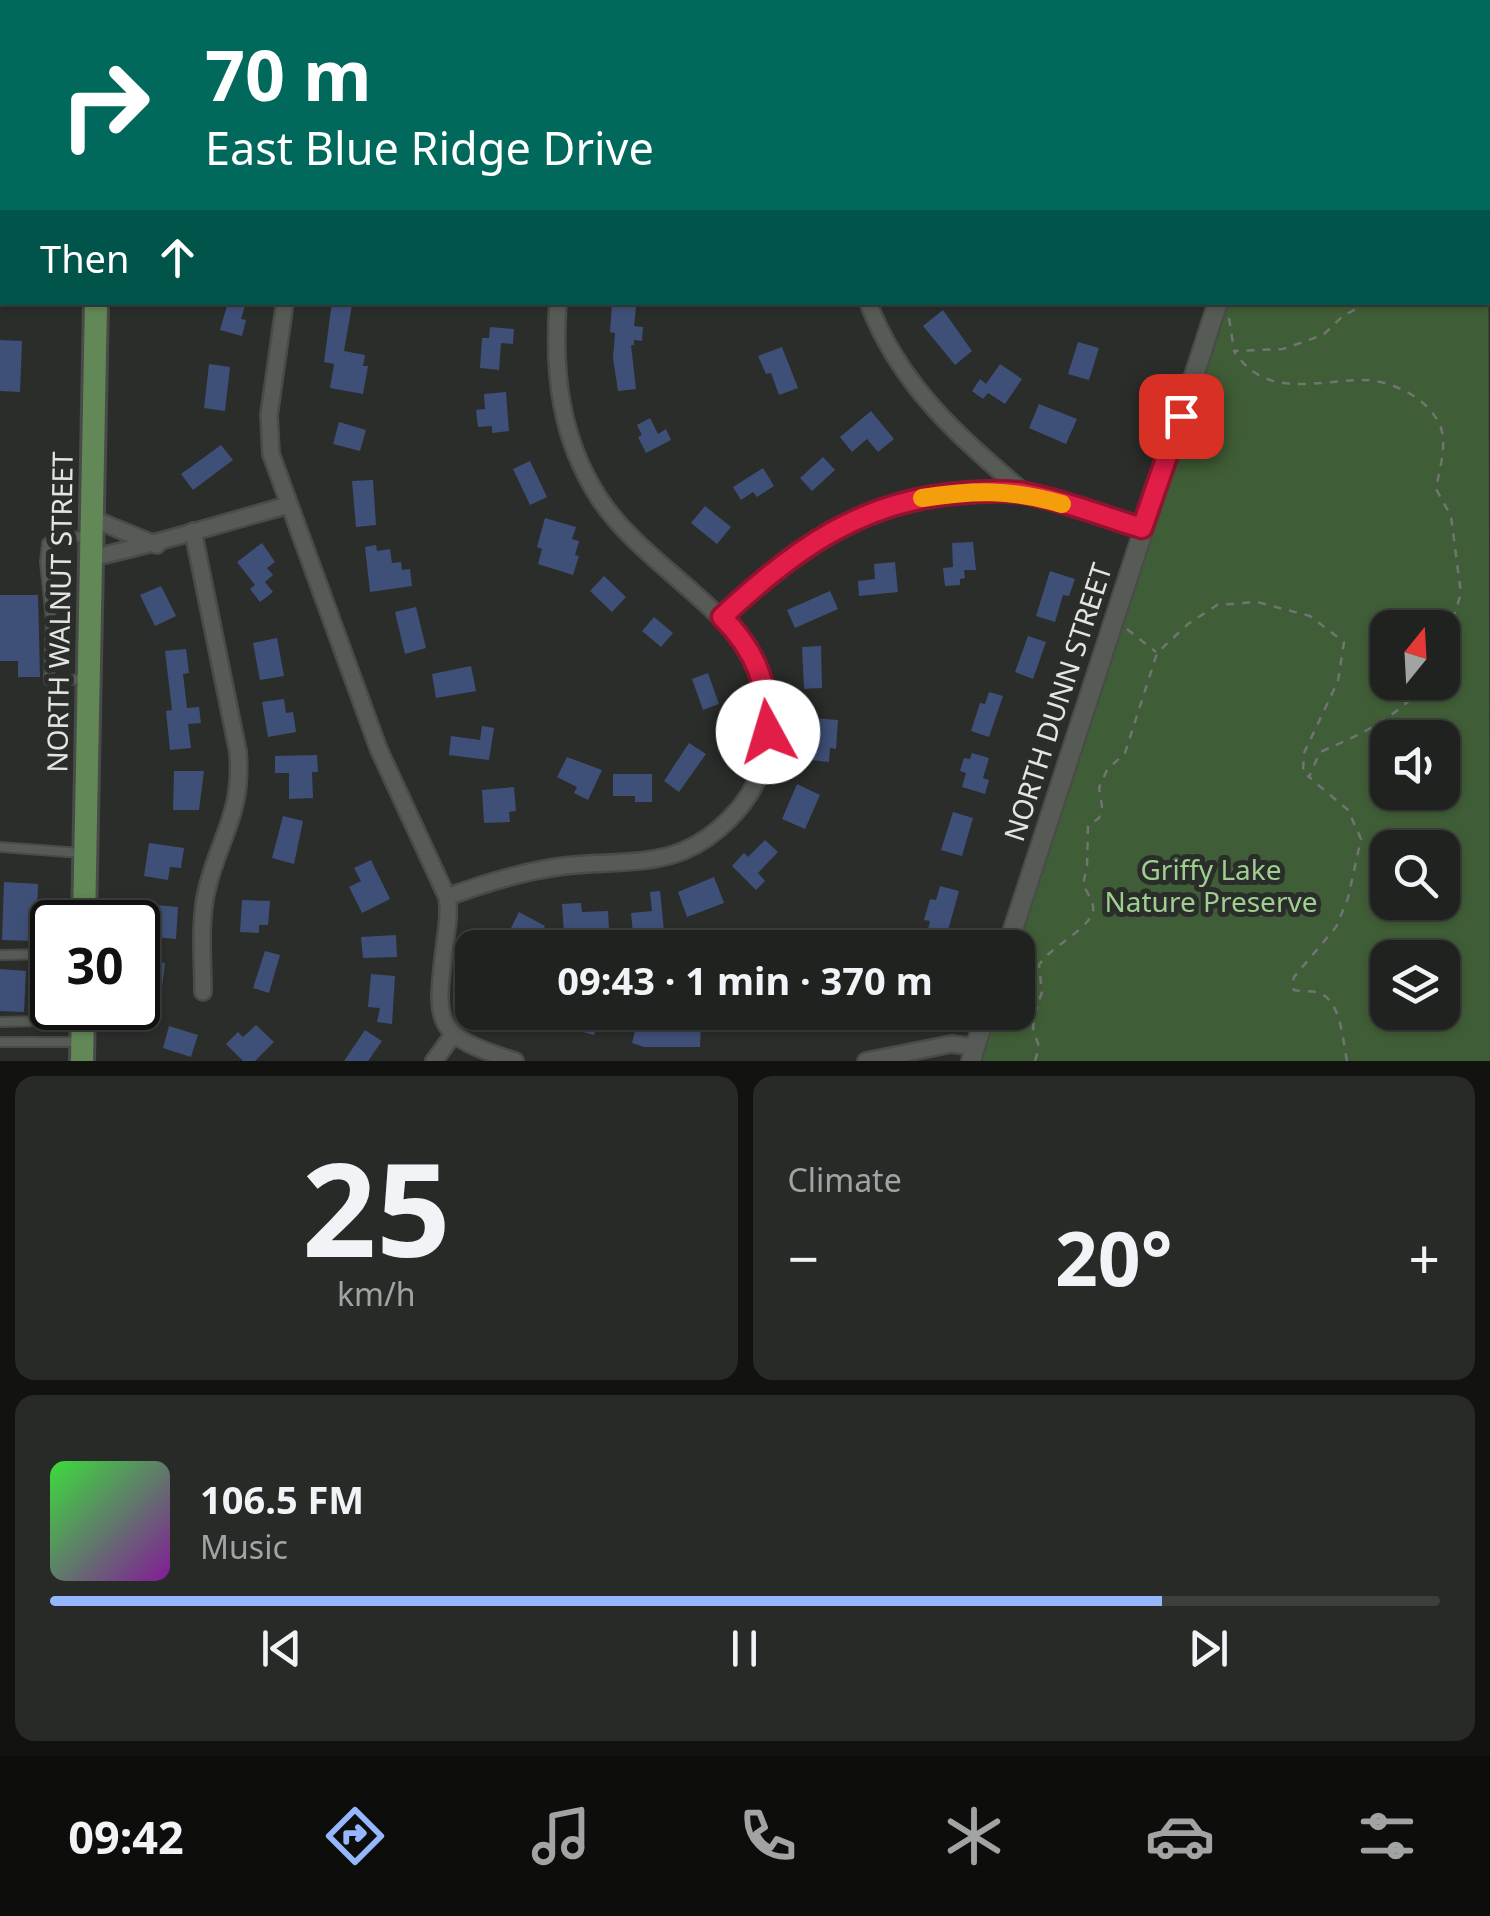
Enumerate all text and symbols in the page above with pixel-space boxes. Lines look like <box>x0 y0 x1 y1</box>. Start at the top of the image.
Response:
text: 70 m <box>205 26 372 122</box>
icon: right <box>40 40 170 170</box>
text: East Blue Ridge Drive <box>205 117 654 178</box>
icon: ahead <box>150 230 205 285</box>
text: Then <box>40 232 130 284</box>
pin <box>1139 374 1224 459</box>
icon: arrive <box>1154 389 1209 444</box>
street label: NORTH WALNUT STREET <box>37 451 81 773</box>
street label: NORTH DUNN STREET <box>994 558 1120 846</box>
north arrow <box>1370 610 1460 700</box>
map controls <box>1370 610 1460 1030</box>
position arrow <box>716 680 820 784</box>
button: sound <box>1370 720 1460 810</box>
button: search <box>1370 830 1460 920</box>
park label: Griffy Lake Nature Preserve <box>1105 850 1318 920</box>
speed limit sign: 30 <box>30 900 160 1030</box>
button: layers <box>1370 940 1460 1030</box>
text: 09:43 · 1 min · 370 m <box>557 954 933 1006</box>
text: 25 <box>302 1118 451 1295</box>
text: Climate <box>788 1158 902 1201</box>
text: 20° <box>1055 1206 1173 1308</box>
text: − <box>788 1220 819 1295</box>
text: + <box>1409 1220 1440 1295</box>
text: km/h <box>337 1272 416 1315</box>
text: 106.5 FM <box>200 1473 364 1525</box>
text: Music <box>200 1525 288 1568</box>
icon: previous <box>254 1621 309 1676</box>
icon: pause <box>717 1621 772 1676</box>
icon: next <box>1181 1621 1236 1676</box>
icon: directions <box>320 1801 390 1871</box>
icon: music <box>526 1801 596 1871</box>
icon: phone <box>733 1801 803 1871</box>
icon: climate <box>939 1801 1009 1871</box>
icon: car <box>1145 1801 1215 1871</box>
icon: filters <box>1352 1801 1422 1871</box>
text: 09:42 <box>68 1806 184 1867</box>

